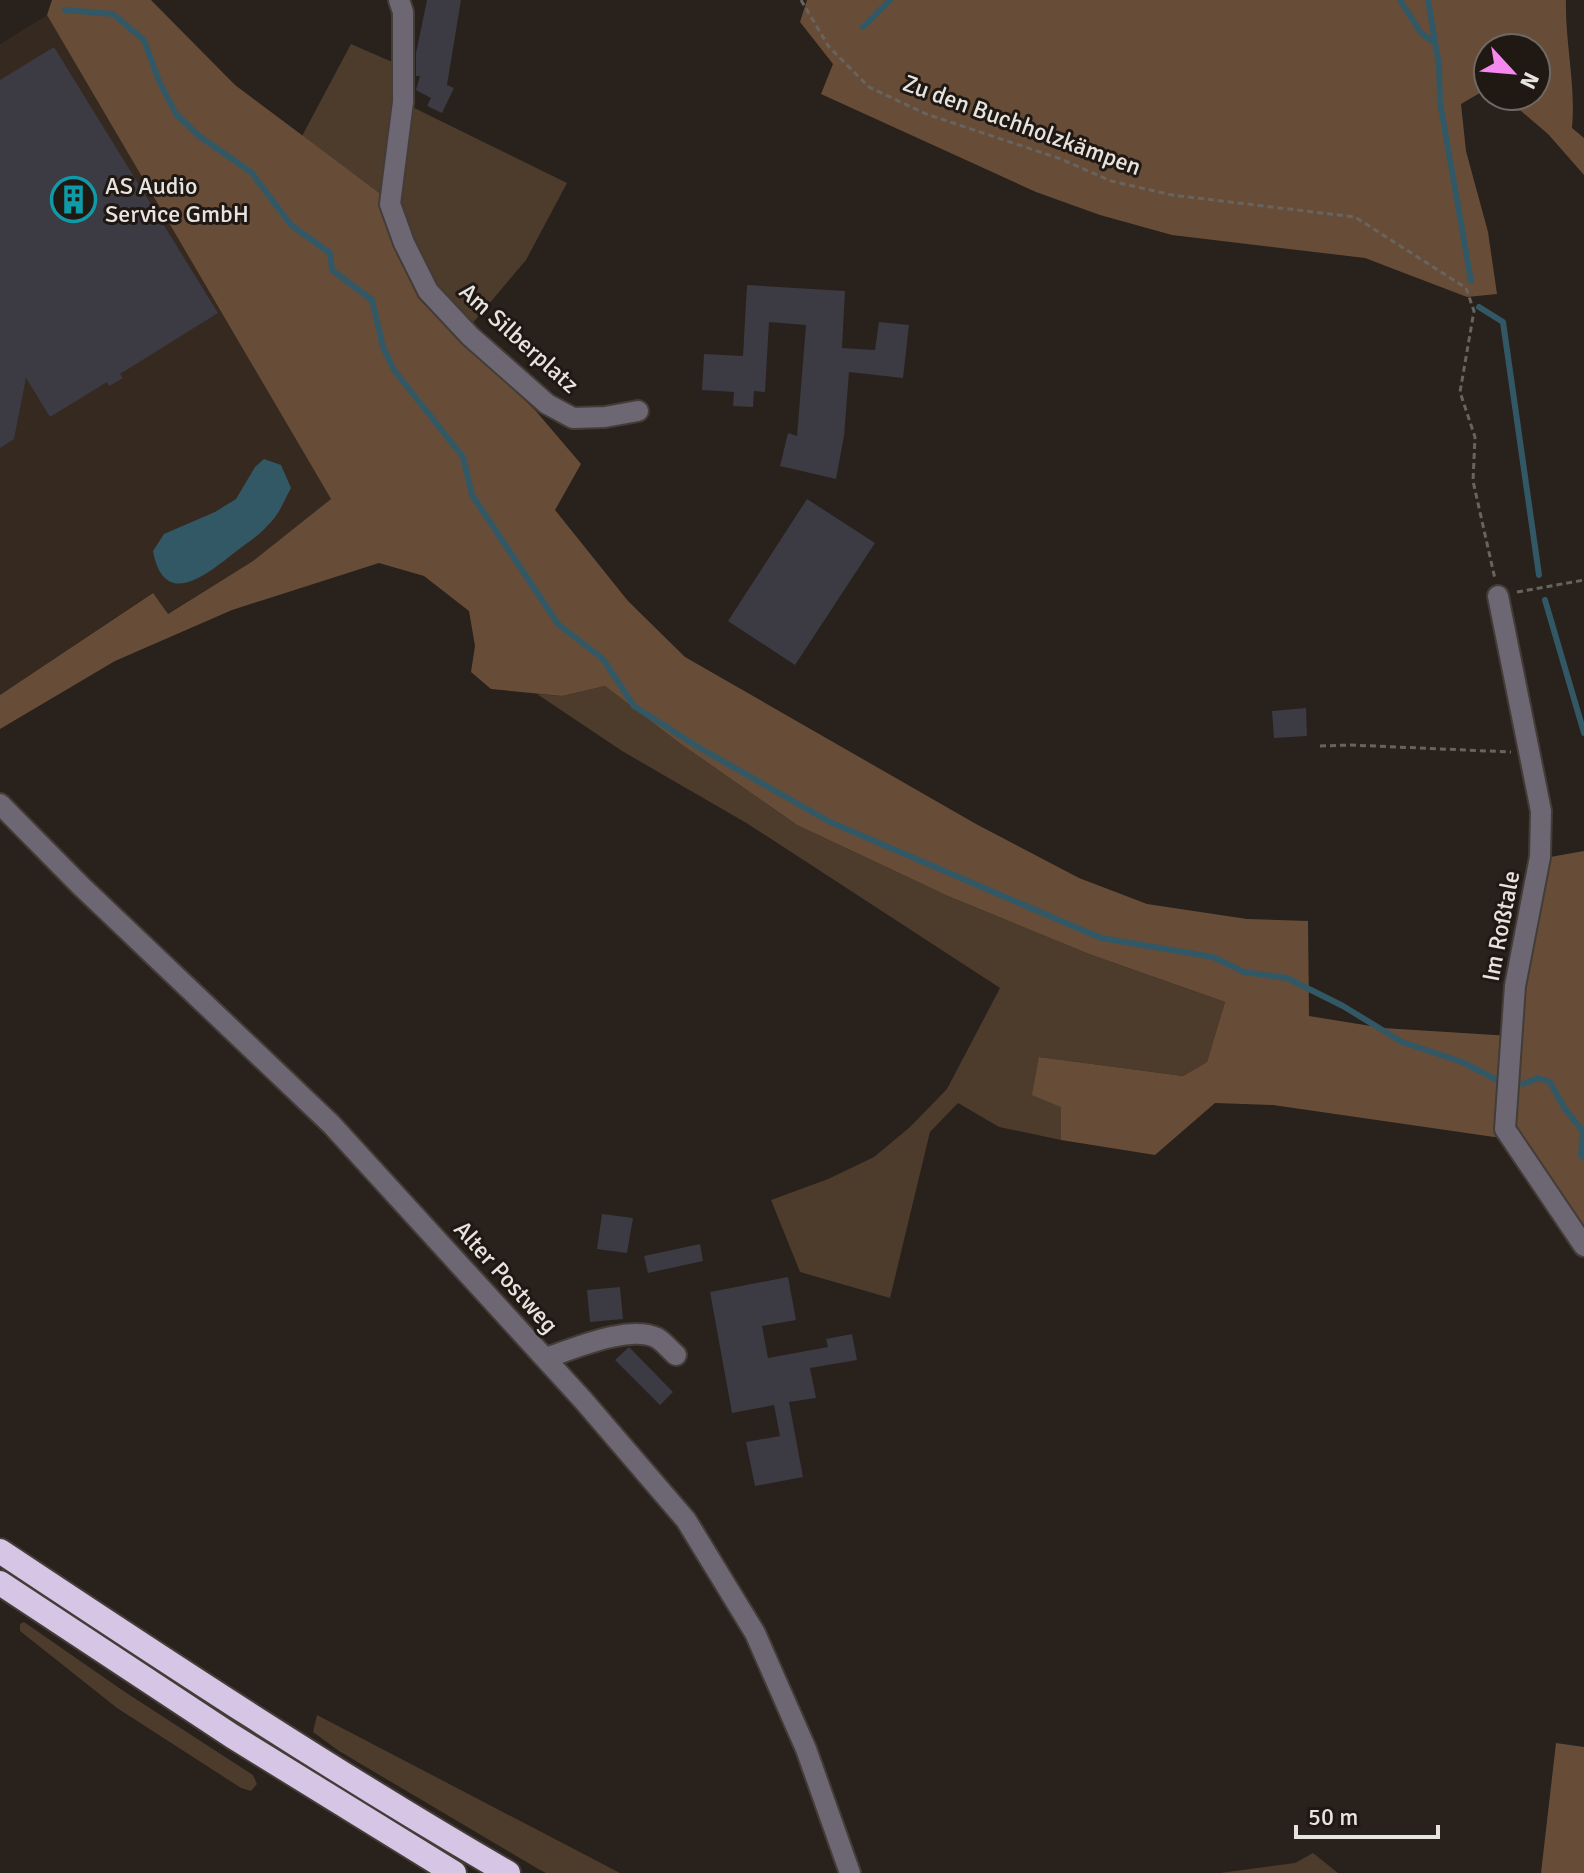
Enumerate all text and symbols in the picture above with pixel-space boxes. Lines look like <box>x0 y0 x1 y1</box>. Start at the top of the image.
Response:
north arrow <box>1472 32 1552 112</box>
street label: Zu den Buchholzkämpen <box>899 68 1145 182</box>
text: N <box>1514 68 1545 93</box>
place label: AS Audio Service GmbH <box>105 171 249 229</box>
building icon: AS Audio Service GmbH <box>50 176 98 224</box>
street label: Am Silberplatz <box>453 276 585 400</box>
street label: Im Roßtale <box>1476 868 1526 984</box>
street label: Alter Postweg <box>447 1214 565 1340</box>
scale bar <box>1296 1789 1438 1839</box>
text: 50 m <box>1308 1802 1358 1832</box>

